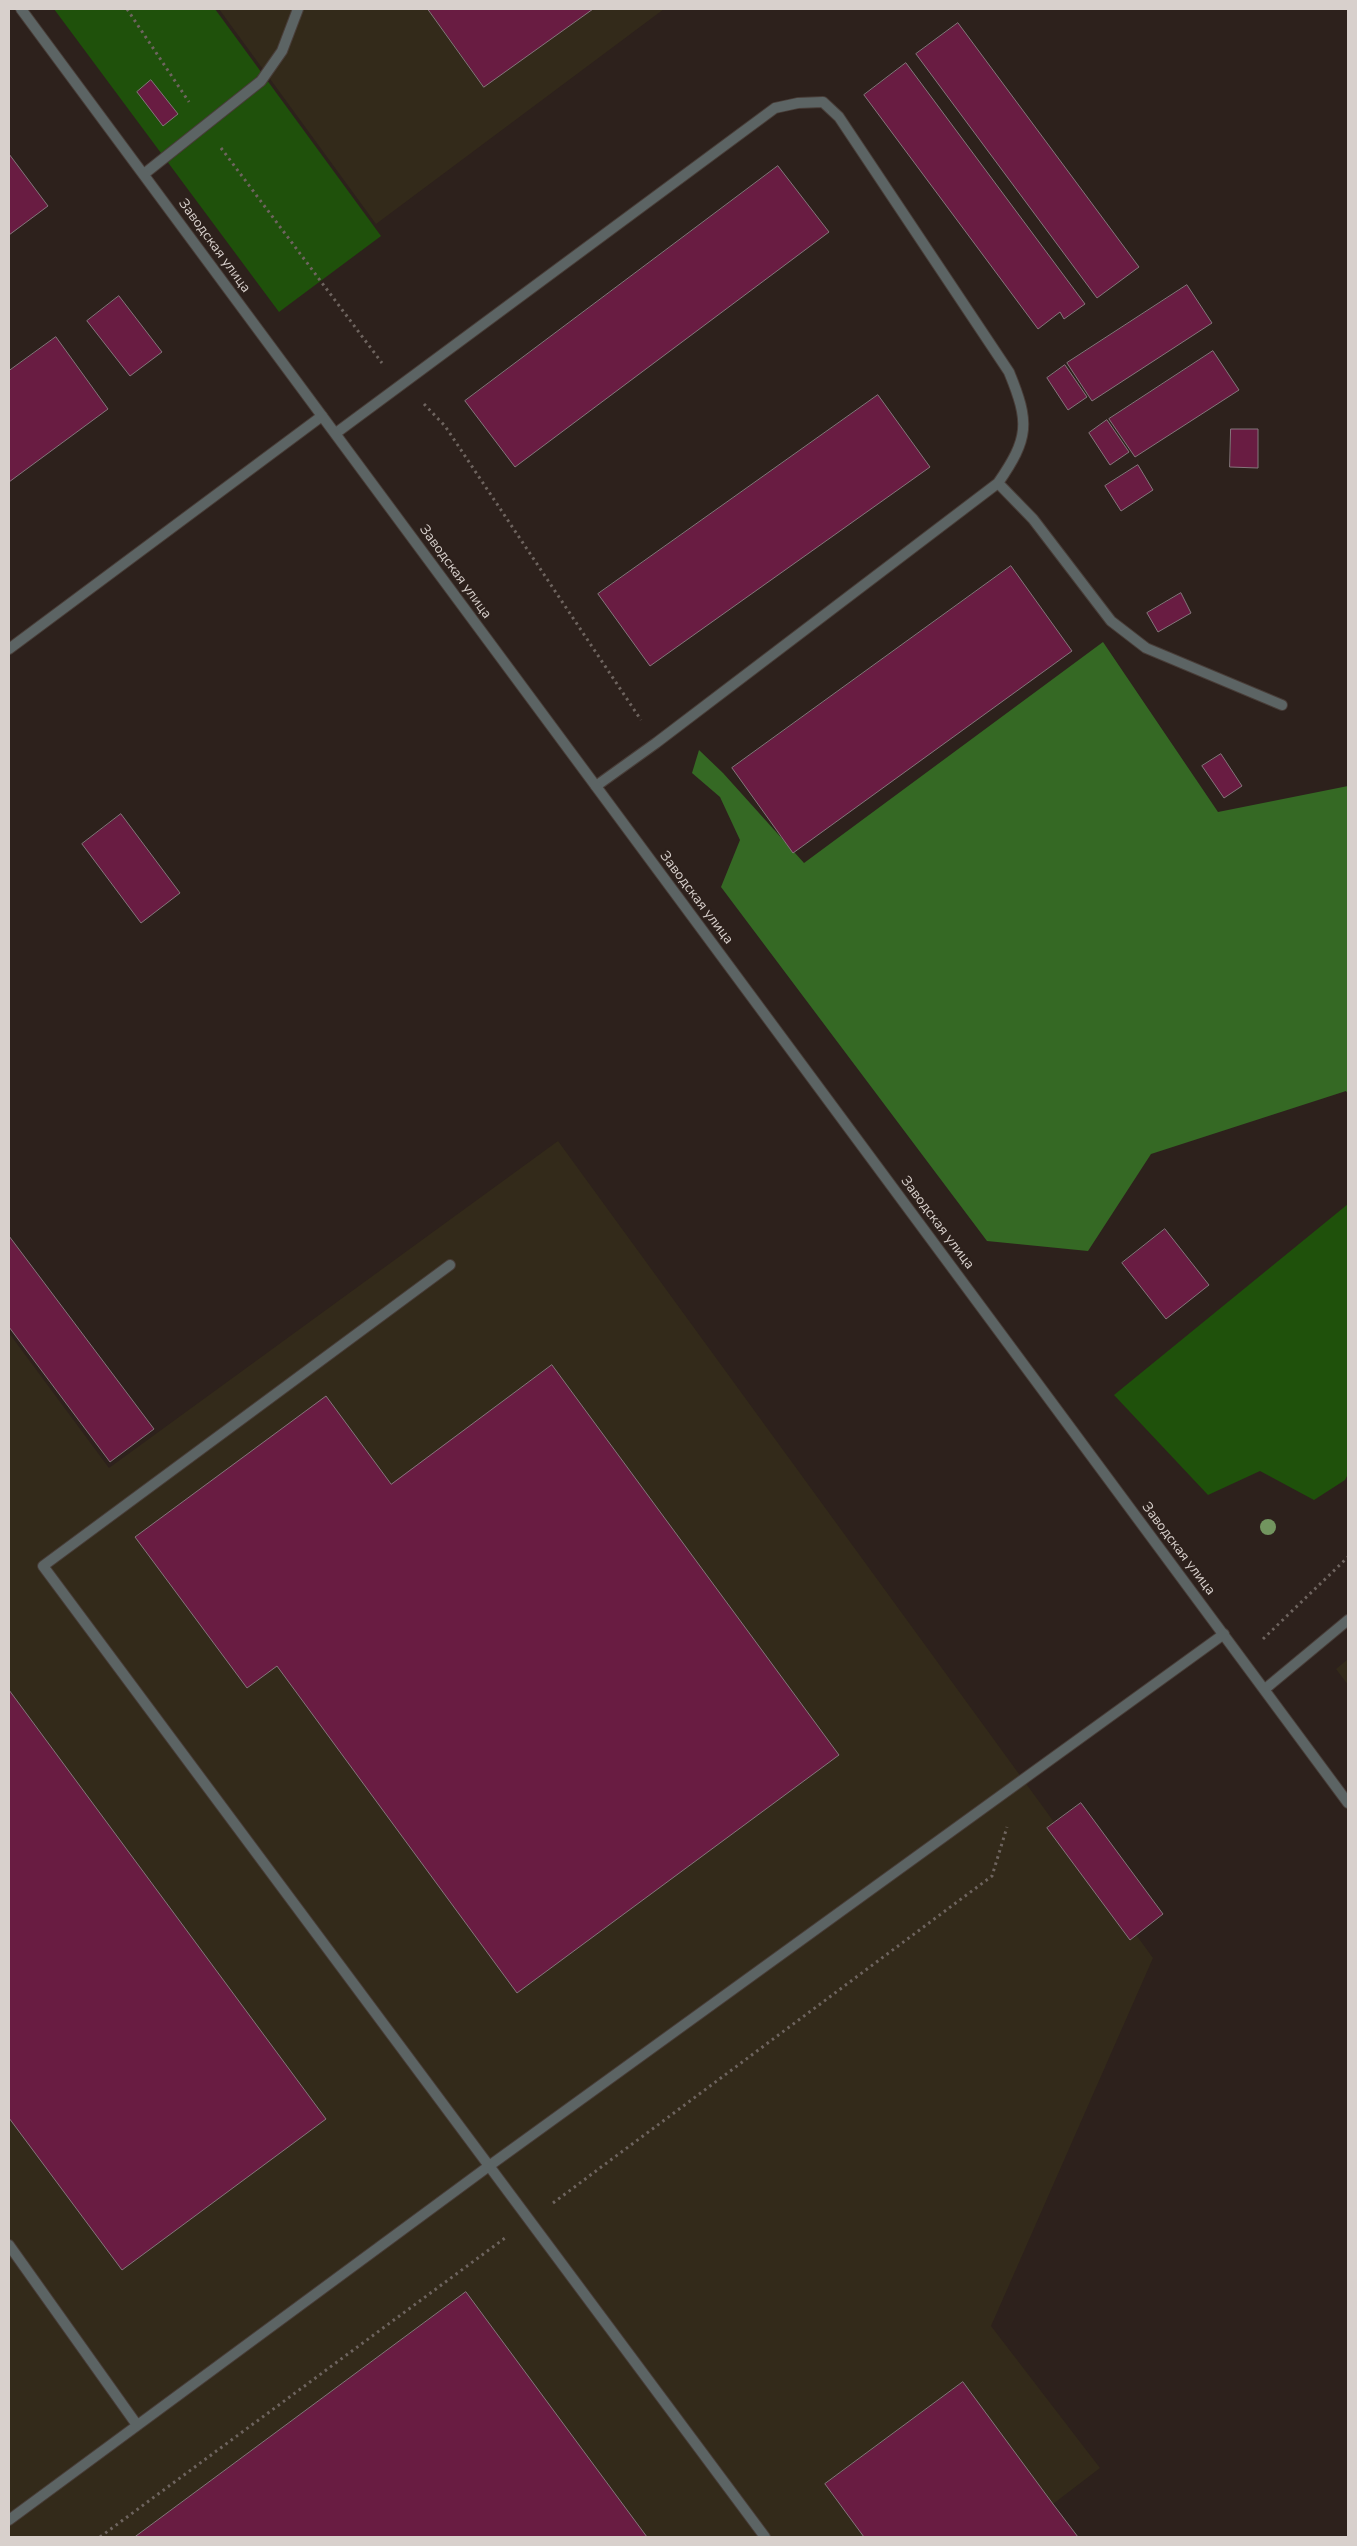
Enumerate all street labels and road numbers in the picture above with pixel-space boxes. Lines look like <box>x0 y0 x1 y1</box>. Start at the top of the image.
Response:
street label: Заводская улица <box>174 196 254 296</box>
street label: Заводская улица <box>415 522 495 622</box>
street label: Заводская улица <box>656 848 736 948</box>
street label: Заводская улица <box>897 1173 977 1273</box>
street label: Заводская улица <box>1138 1499 1218 1599</box>

